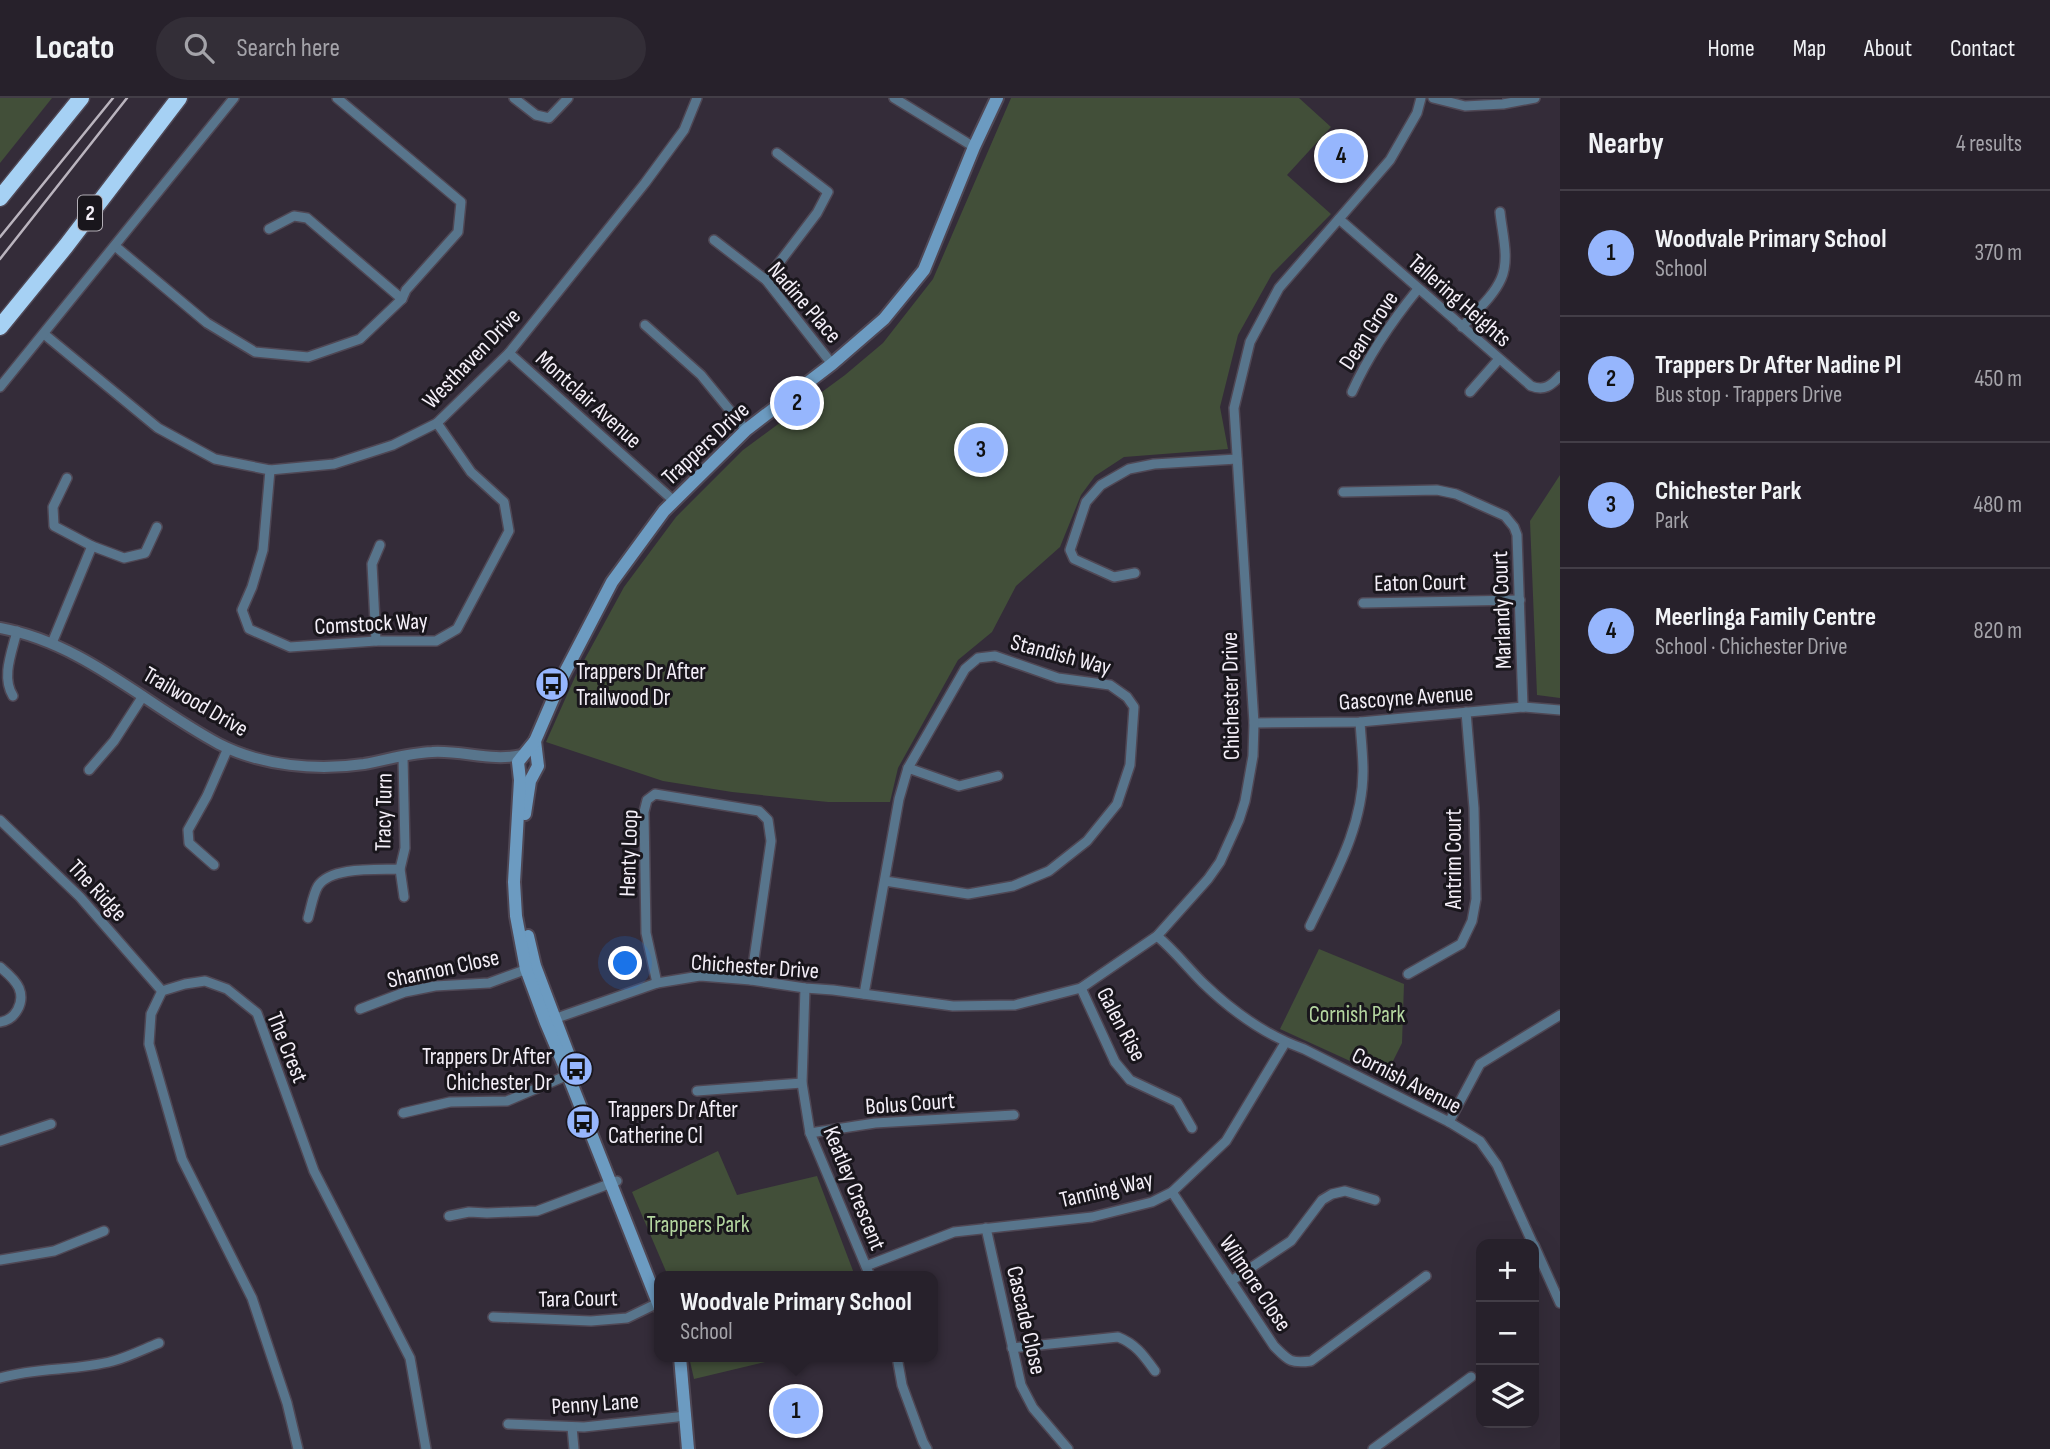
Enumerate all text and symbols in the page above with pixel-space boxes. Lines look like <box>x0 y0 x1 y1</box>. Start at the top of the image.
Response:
search box <box>156 17 646 80</box>
text: Locato <box>35 28 114 68</box>
icon: search <box>180 29 218 67</box>
text: Search here <box>236 33 340 64</box>
text: Home <box>1707 34 1755 63</box>
text: Map <box>1793 34 1826 63</box>
text: About <box>1864 34 1912 63</box>
text: Contact <box>1950 34 2015 63</box>
text: Nearby <box>1588 126 1664 162</box>
pin: 4 <box>1318 130 1364 182</box>
text: 4 results <box>1956 130 2022 158</box>
road number: 2 <box>78 195 102 230</box>
text: Woodvale Primary School <box>1655 224 1886 255</box>
text: 1 <box>1606 239 1616 267</box>
text: 370 m <box>1975 239 2022 267</box>
street label: Tallering Heights <box>1402 248 1517 353</box>
text: School <box>1655 255 1707 283</box>
street label: Nadine Place <box>761 256 847 349</box>
street label: Dean Grove <box>1333 286 1405 375</box>
street label: Westhaven Drive <box>417 302 527 415</box>
street label: Montclair Avenue <box>529 345 647 455</box>
text: Trappers Dr After Nadine Pl <box>1655 350 1901 381</box>
text: 2 <box>1606 365 1616 393</box>
text: 450 m <box>1974 365 2022 393</box>
pin: 2 <box>774 377 820 429</box>
text: Bus stop · Trappers Drive <box>1655 381 1842 409</box>
street label: Trappers Drive <box>656 396 755 491</box>
pin: 3 <box>958 424 1004 476</box>
text: Chichester Park <box>1655 476 1802 507</box>
text: 3 <box>1606 491 1616 519</box>
text: 480 m <box>1974 491 2022 519</box>
text: Park <box>1655 507 1689 535</box>
street label: Marlandy Court <box>1486 550 1518 670</box>
street label: Eaton Court <box>1374 568 1466 598</box>
text: Meerlinga Family Centre <box>1655 602 1876 633</box>
street label: Comstock Way <box>314 607 429 641</box>
text: 4 <box>1606 617 1616 645</box>
text: 820 m <box>1973 617 2022 645</box>
street label: Standish Way <box>1007 628 1114 682</box>
street label: Chichester Drive <box>1216 632 1246 760</box>
text: School · Chichester Drive <box>1655 633 1847 661</box>
place label: Trappers Dr After Trailwood Dr <box>576 658 706 712</box>
street label: Trailwood Drive <box>138 661 253 743</box>
bus stop icon: Trappers Dr After Trailwood Dr <box>533 665 571 703</box>
street label: Gascoyne Avenue <box>1338 679 1474 717</box>
street label: Tracy Turn <box>369 773 399 851</box>
street label: Henty Loop <box>613 809 645 897</box>
street label: Antrim Court <box>1440 809 1468 910</box>
street label: The Ridge <box>62 854 133 928</box>
street label: Shannon Close <box>385 943 502 994</box>
your location <box>608 946 642 980</box>
street label: Chichester Drive <box>690 949 820 985</box>
street label: Galen Rise <box>1090 983 1152 1066</box>
park label: Cornish Park <box>1309 1001 1406 1029</box>
street label: The Crest <box>260 1008 314 1087</box>
street label: Cornish Avenue <box>1347 1041 1466 1120</box>
place label: Trappers Dr After Chichester Dr <box>422 1043 552 1097</box>
bus stop icon: Trappers Dr After Chichester Dr <box>557 1050 595 1088</box>
street label: Bolus Court <box>864 1087 956 1121</box>
place label: Trappers Dr After Catherine Cl <box>608 1096 738 1150</box>
bus stop icon: Trappers Dr After Catherine Cl <box>564 1103 602 1141</box>
street label: Keatley Crescent <box>817 1122 892 1254</box>
street label: Tanning Way <box>1057 1166 1156 1214</box>
park label: Trappers Park <box>647 1211 750 1239</box>
street label: Wilmore Close <box>1213 1230 1297 1337</box>
map controls <box>1476 1239 1539 1428</box>
button: + <box>1476 1239 1539 1302</box>
street label: Cascade Close <box>1000 1263 1052 1377</box>
popup <box>654 1271 938 1362</box>
street label: Tara Court <box>538 1284 618 1314</box>
text: Woodvale Primary School <box>680 1287 912 1318</box>
button: − <box>1476 1302 1539 1365</box>
text: School <box>680 1318 733 1346</box>
button: layers <box>1476 1365 1539 1428</box>
pin: 1 <box>773 1385 819 1437</box>
street label: Penny Lane <box>550 1387 640 1421</box>

